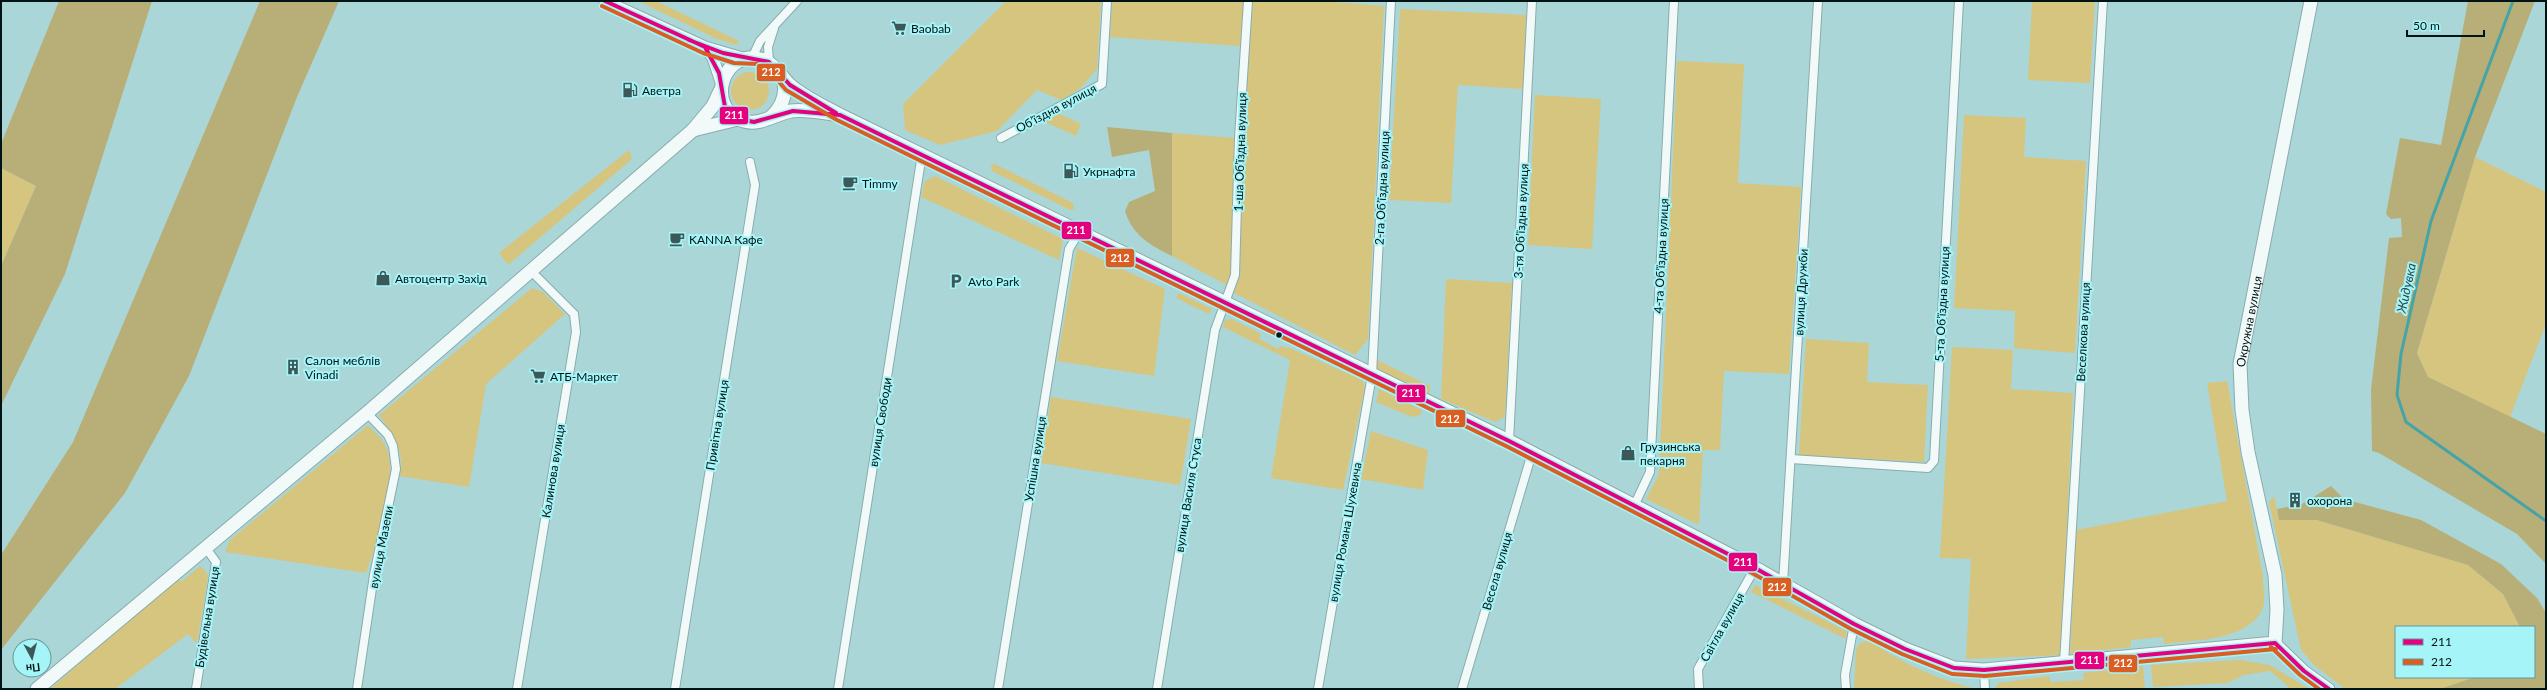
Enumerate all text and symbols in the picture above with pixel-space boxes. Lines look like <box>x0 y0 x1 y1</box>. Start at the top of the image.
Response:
scale bar <box>2407 12 2484 38</box>
text: 50 m <box>2413 18 2440 33</box>
supermarket icon: Baobab <box>890 19 908 37</box>
place label: Baobab <box>911 21 951 36</box>
line badge: 212 <box>756 63 786 82</box>
text: 212 <box>761 65 781 78</box>
street label: Обʼїздна вулиця <box>1013 80 1099 136</box>
fuel station icon: Аветра <box>621 81 639 99</box>
place label: Аветра <box>642 83 681 98</box>
street label: 1-ша Обʼїздна вулиця <box>1230 92 1250 212</box>
line badge: 211 <box>719 106 749 125</box>
text: 211 <box>724 108 744 121</box>
street label: 2-га Обʼїздна вулиця <box>1372 130 1392 246</box>
fuel station icon: Укрнафта <box>1062 162 1080 180</box>
street label: 3-тя Обʼїздна вулиця <box>1511 163 1532 279</box>
place label: Укрнафта <box>1083 164 1136 179</box>
cafe icon: Timmy <box>841 174 859 192</box>
place label: Timmy <box>862 176 899 191</box>
street label: 4-та Обʼїздна вулиця <box>1650 198 1672 314</box>
line badge: 211 <box>1061 221 1092 240</box>
text: 211 <box>1066 223 1086 236</box>
cafe icon: KANNA Кафе <box>668 230 686 248</box>
place label: KANNA Кафе <box>689 232 763 247</box>
street label: 5-та Обʼїздна вулиця <box>1931 246 1953 362</box>
line badge: 212 <box>1105 248 1135 268</box>
street label: вулиця Дружби <box>1791 248 1811 336</box>
text: 212 <box>1110 251 1130 264</box>
water label: Жидувка <box>2393 261 2419 315</box>
shop icon: Автоцентр Захід <box>374 269 392 287</box>
place label: Автоцентр Захід <box>395 271 487 286</box>
parking icon: Avto Park <box>947 272 965 290</box>
place label: Avto Park <box>968 274 1020 289</box>
street label: Окружна вулиця <box>2232 275 2265 368</box>
street label: Веселкова вулиця <box>2073 282 2093 382</box>
unlabelled marker <box>1274 330 1284 340</box>
place label: Салон меблів Vinadi <box>305 353 380 382</box>
building icon: Салон меблів Vinadi <box>284 358 302 376</box>
supermarket icon: АТБ-Маркет <box>529 367 547 385</box>
place label: АТБ-Маркет <box>550 369 618 384</box>
street label: вулиця Свободи <box>866 376 894 468</box>
street label: Привітна вулиця <box>702 379 732 471</box>
line badge: 211 <box>1396 384 1426 403</box>
text: 211 <box>1401 386 1421 399</box>
line badge: 212 <box>1435 409 1466 428</box>
text: 212 <box>1440 412 1460 425</box>
street label: Успішна вулиця <box>1021 415 1049 503</box>
street label: Калинова вулиця <box>538 423 568 519</box>
street label: вулиця Василя Стуса <box>1172 437 1204 553</box>
place label: Грузинська пекарня <box>1640 439 1700 468</box>
shop icon: Грузинська пекарня <box>1619 444 1637 462</box>
street label: вулиця Романа Шухевича <box>1325 461 1365 603</box>
building icon: охорона <box>2286 491 2304 509</box>
place label: охорона <box>2307 493 2352 508</box>
street label: вулиця Мазепи <box>366 504 396 590</box>
street label: Весела вулиця <box>1479 530 1515 612</box>
line badge: 211 <box>1728 552 1758 572</box>
text: 211 <box>1733 555 1753 568</box>
street label: Будівельна вулиця <box>192 565 222 669</box>
line badge: 212 <box>1762 577 1792 597</box>
text: 212 <box>1767 580 1787 593</box>
street label: Світла вулиця <box>1697 590 1747 664</box>
legend <box>2395 626 2535 678</box>
text: 211 <box>2431 634 2452 649</box>
north arrow <box>12 638 52 678</box>
line badge: 211 <box>2074 651 2105 670</box>
text: 211 <box>2080 653 2100 666</box>
line badge: 212 <box>2108 654 2138 673</box>
text: 212 <box>2431 654 2452 669</box>
text: 212 <box>2113 656 2133 669</box>
text: Пн <box>25 661 41 676</box>

